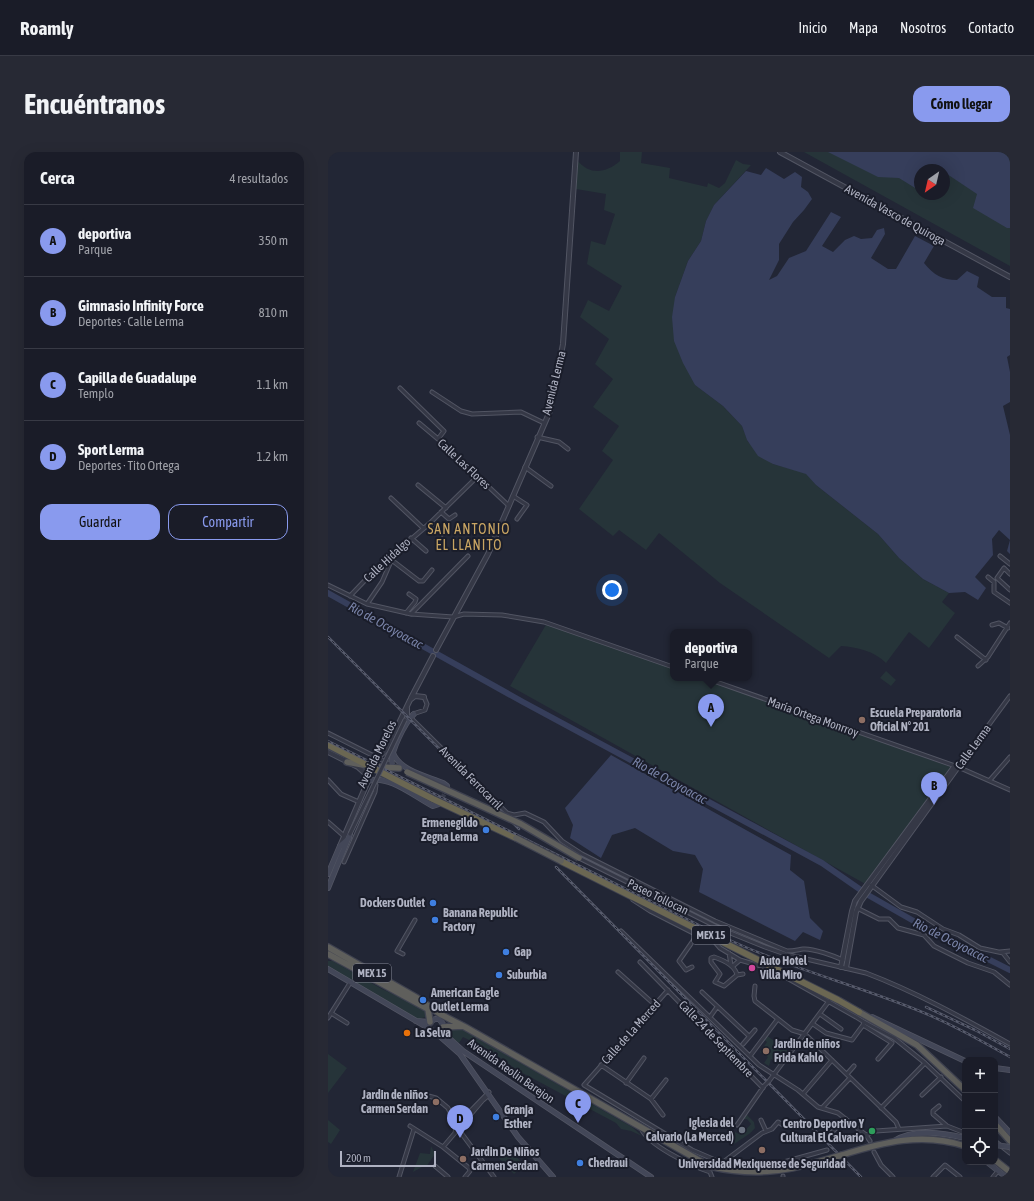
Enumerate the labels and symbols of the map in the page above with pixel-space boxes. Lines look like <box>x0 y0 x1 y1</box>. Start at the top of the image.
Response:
north arrow <box>914 164 950 200</box>
street label: Avenida Vasco de Quiroga <box>842 182 948 248</box>
street label: Avenida Lerma <box>539 350 569 416</box>
street label: Calle Las Flores <box>435 436 493 492</box>
district label: SAN ANTONIO EL LLANITO <box>427 521 511 553</box>
street label: Calle Hidalgo <box>361 535 414 585</box>
your location <box>602 580 622 600</box>
water label: Rio de Ocoyoacac <box>346 599 427 653</box>
pin: A <box>698 694 724 727</box>
street label: María Ortega Monrroy <box>766 694 860 740</box>
place label: Escuela Preparatoria Oficial N° 201 <box>870 706 962 734</box>
marker: Escuela Preparatoria Oficial N° 201 <box>857 715 867 725</box>
street label: Avenida Morelos <box>355 718 399 790</box>
street label: Calle Lerma <box>952 722 994 772</box>
street label: Avenida Ferrocarril <box>437 744 506 813</box>
water label: Rio de Ocoyoacac <box>630 754 711 808</box>
pin: B <box>921 772 947 805</box>
place label: Ermenegildo Zegna Lerma <box>421 816 478 844</box>
marker: Ermenegildo Zegna Lerma <box>481 825 491 835</box>
street label: Paseo Tollocan <box>625 876 691 918</box>
place label: Dockers Outlet <box>360 896 426 910</box>
marker: Dockers Outlet <box>428 898 438 908</box>
place label: Banana Republic Factory <box>443 906 518 934</box>
marker: Banana Republic Factory <box>430 915 440 925</box>
water label: Rio de Ocoyoacac <box>911 915 992 966</box>
road number: MEX 15 <box>692 926 730 944</box>
place label: Gap <box>514 945 532 959</box>
marker: Gap <box>501 947 511 957</box>
place label: Auto Hotel Villa Miro <box>759 954 808 982</box>
marker: Auto Hotel Villa Miro <box>747 963 757 973</box>
road number: MEX 15 <box>353 964 391 982</box>
place label: Suburbia <box>507 968 547 982</box>
marker: Suburbia <box>494 970 504 980</box>
place label: American Eagle Outlet Lerma <box>430 986 500 1014</box>
marker: American Eagle Outlet Lerma <box>418 995 428 1005</box>
street label: Calle de La Merced <box>599 997 663 1067</box>
street label: Calle 24 de Septiembre <box>676 998 756 1080</box>
place label: La Selva <box>415 1026 451 1040</box>
marker: La Selva <box>402 1028 412 1038</box>
street label: Avenida Reolin Barejon <box>465 1036 557 1106</box>
place label: Jardin de niños Frida Kahlo <box>773 1037 841 1065</box>
marker: Jardin de niños Frida Kahlo <box>761 1046 771 1056</box>
place label: Jardin de niños Carmen Serdan <box>361 1088 429 1116</box>
pin: C <box>565 1090 591 1123</box>
marker: Jardin de niños Carmen Serdan <box>431 1097 441 1107</box>
place label: Granja Esther <box>504 1103 534 1131</box>
pin: D <box>447 1105 473 1138</box>
marker: Granja Esther <box>491 1112 501 1122</box>
place label: Iglesia del Calvario (La Merced) <box>646 1116 735 1144</box>
place label: Centro Deportivo Y Cultural El Calvario <box>780 1117 865 1145</box>
marker: Iglesia del Calvario (La Merced) <box>737 1125 747 1135</box>
marker: Centro Deportivo Y Cultural El Calvario <box>867 1126 877 1136</box>
place label: Jardin De Niños Carmen Serdan <box>470 1145 540 1173</box>
marker: Universidad Mexiquense de Seguridad <box>757 1145 767 1155</box>
scale bar <box>340 1149 436 1168</box>
marker: Jardin De Niños Carmen Serdan <box>458 1154 468 1164</box>
place label: Chedraui <box>588 1156 628 1170</box>
place label: Universidad Mexiquense de Seguridad <box>678 1157 846 1171</box>
marker: Chedraui <box>575 1158 585 1168</box>

